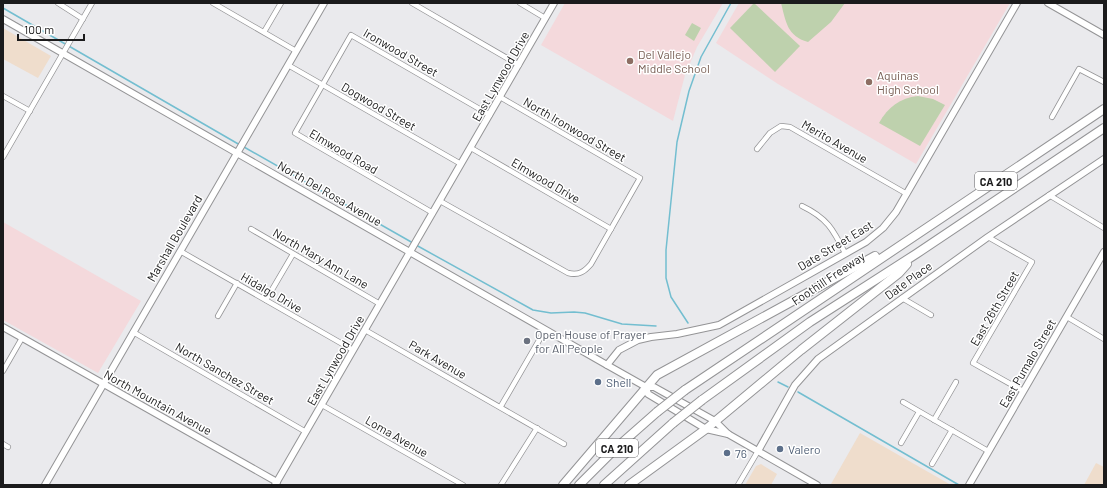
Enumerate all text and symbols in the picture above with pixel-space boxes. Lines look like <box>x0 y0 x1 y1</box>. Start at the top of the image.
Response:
scale bar <box>18 16 84 42</box>
text: 100 m <box>24 22 54 36</box>
street label: Ironwood Street <box>361 25 441 79</box>
street label: East Lynwood Drive <box>469 28 531 124</box>
place label: Del Vallejo Middle School <box>638 47 710 75</box>
marker: Del Vallejo Middle School <box>625 56 635 66</box>
place label: Aquinas High School <box>877 68 939 96</box>
marker: Aquinas High School <box>864 77 874 87</box>
street label: Dogwood Street <box>339 79 419 133</box>
street label: North Ironwood Street <box>521 94 629 164</box>
street label: Merito Avenue <box>800 117 870 165</box>
street label: Elmwood Road <box>307 126 381 176</box>
street label: Elmwood Drive <box>509 155 583 205</box>
street label: North Del Rosa Avenue <box>276 158 384 228</box>
road number: CA 210 <box>975 172 1017 190</box>
street label: Marshall Boulevard <box>144 192 204 284</box>
street label: Date Street East <box>795 217 875 273</box>
street label: North Mary Ann Lane <box>271 225 371 291</box>
street label: Foothill Freeway <box>789 248 867 308</box>
street label: Date Place <box>882 258 934 302</box>
street label: East 26th Street <box>967 268 1021 348</box>
street label: Hidalgo Drive <box>239 269 305 315</box>
street label: East Lynwood Drive <box>304 312 366 408</box>
street label: East Pumalo Street <box>996 316 1058 410</box>
place label: Open House of Prayer for All People <box>535 327 647 355</box>
marker: Open House of Prayer for All People <box>522 336 532 346</box>
street label: Park Avenue <box>407 337 469 381</box>
street label: North Sanchez Street <box>173 339 277 407</box>
street label: North Mountain Avenue <box>102 367 214 437</box>
place label: Shell <box>606 375 631 389</box>
marker: Shell <box>593 377 603 387</box>
street label: Loma Avenue <box>363 412 431 460</box>
road number: CA 210 <box>596 439 638 457</box>
place label: Valero <box>788 442 821 456</box>
marker: Valero <box>775 444 785 454</box>
place label: 76 <box>735 446 747 460</box>
marker: 76 <box>722 448 732 458</box>

